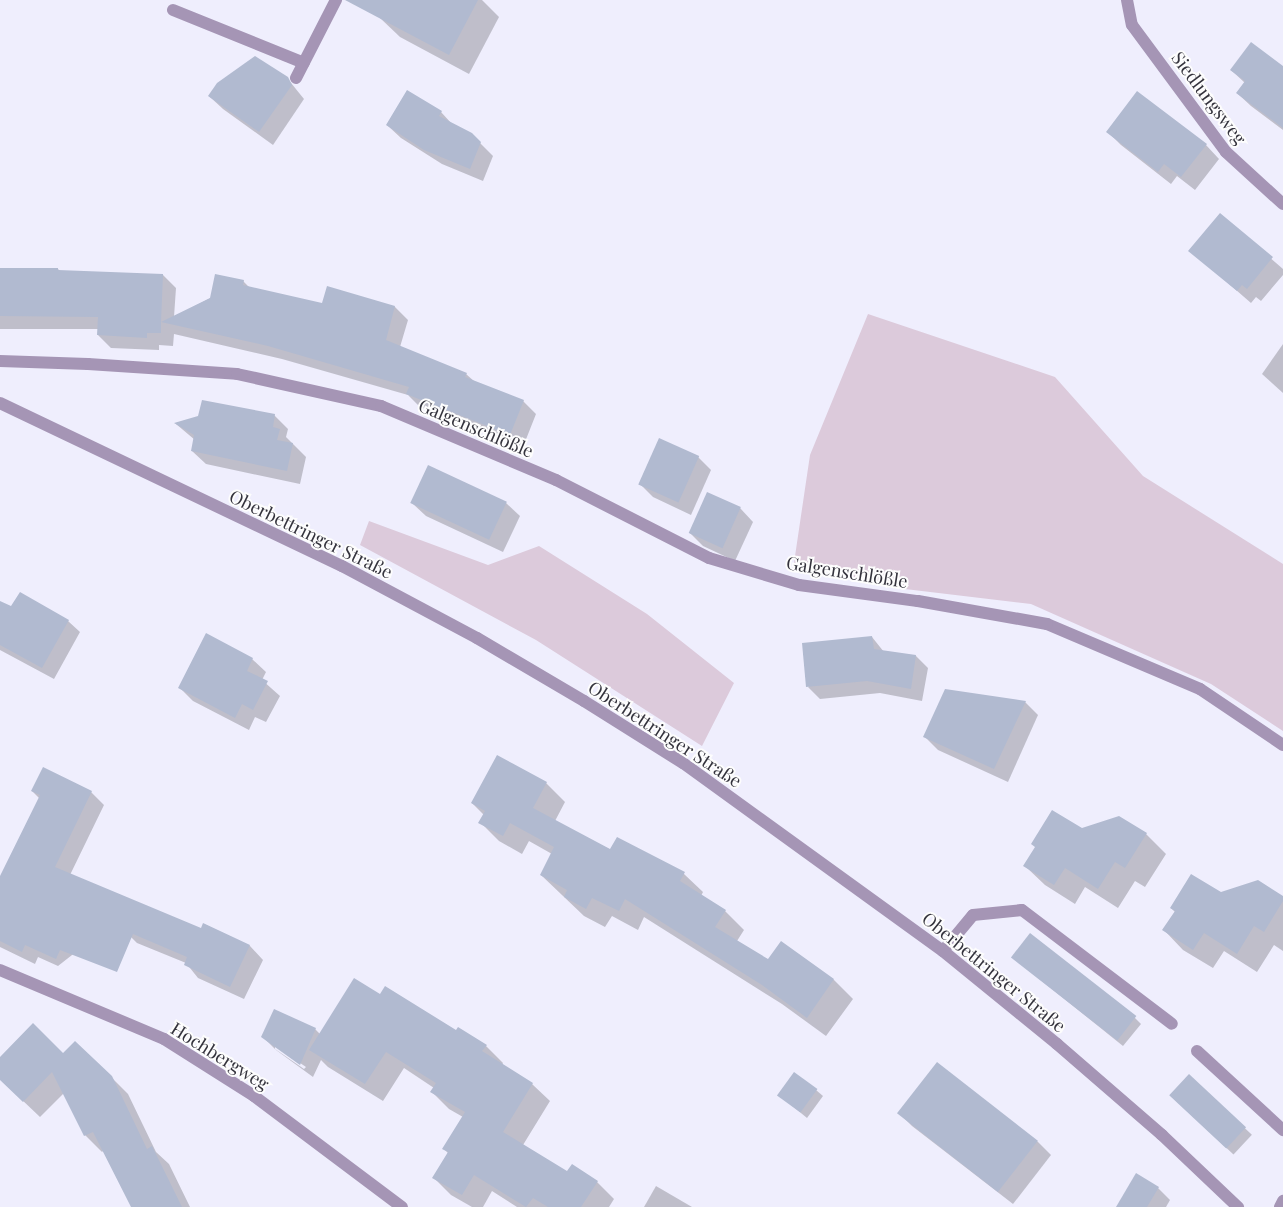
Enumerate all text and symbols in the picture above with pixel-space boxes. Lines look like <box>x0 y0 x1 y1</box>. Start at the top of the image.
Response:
street label: Siedlungsweg <box>1167 47 1251 149</box>
street label: Galgenschlößle <box>415 394 537 462</box>
street label: Oberbettringer Straße <box>226 485 396 583</box>
street label: Galgenschlößle <box>785 552 909 592</box>
street label: Oberbettringer Straße <box>584 676 746 792</box>
street label: Oberbettringer Straße <box>918 907 1070 1037</box>
street label: Hochbergweg <box>167 1017 273 1095</box>

